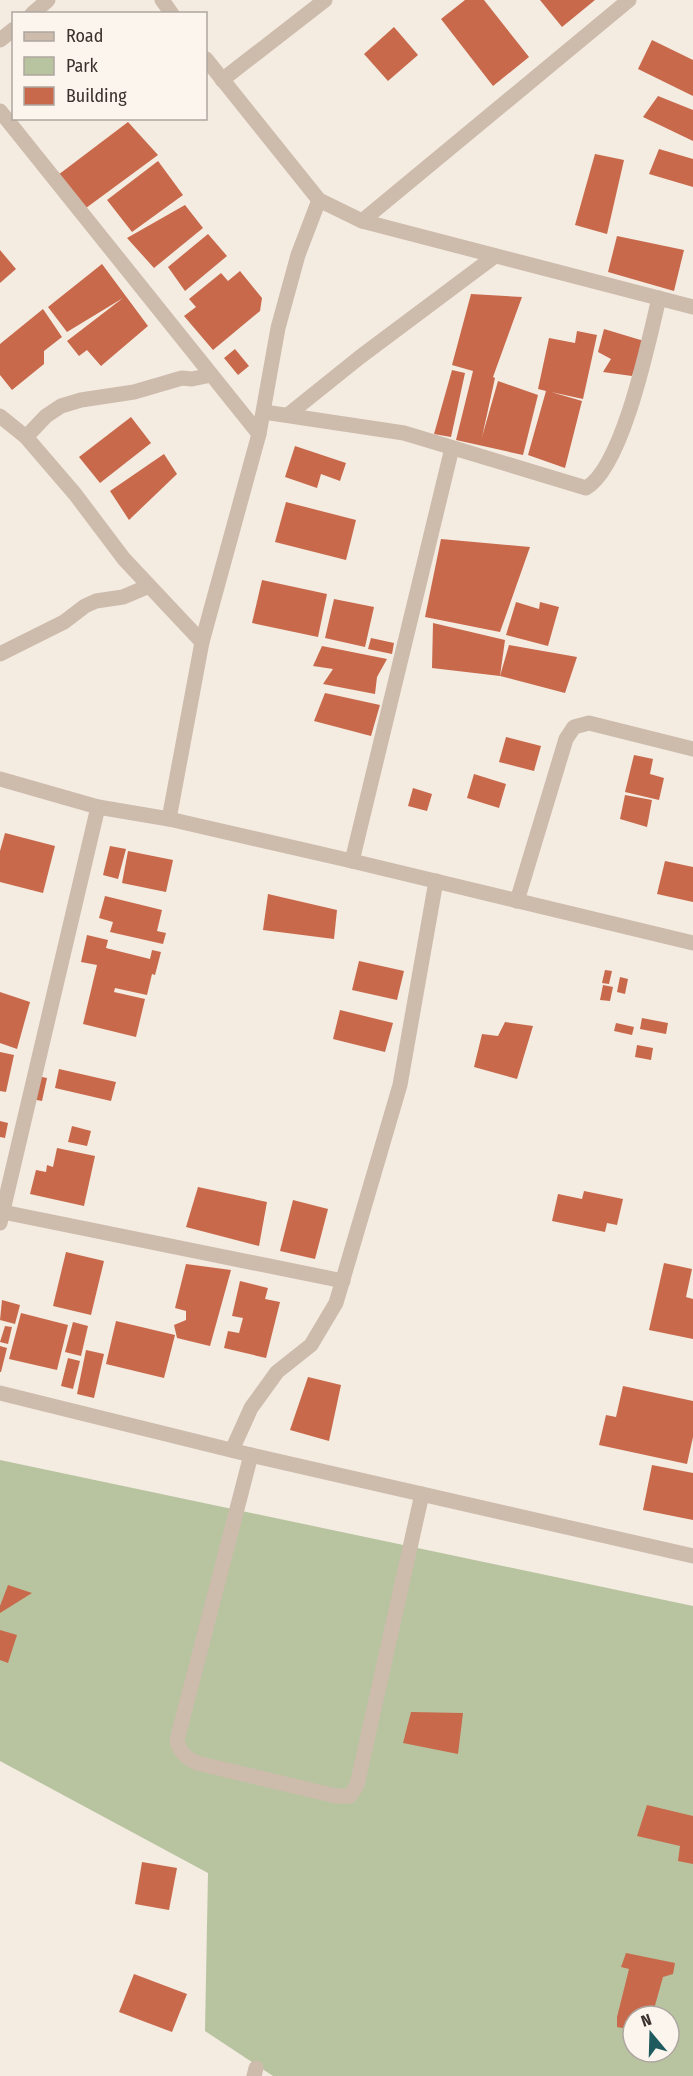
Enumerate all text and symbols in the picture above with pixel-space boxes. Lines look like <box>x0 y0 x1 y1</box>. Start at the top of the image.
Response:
legend <box>12 12 207 120</box>
text: Road <box>66 25 103 47</box>
text: Park <box>66 55 99 77</box>
text: Building <box>66 85 127 107</box>
north arrow <box>621 2004 681 2064</box>
text: N <box>639 2010 654 2031</box>

